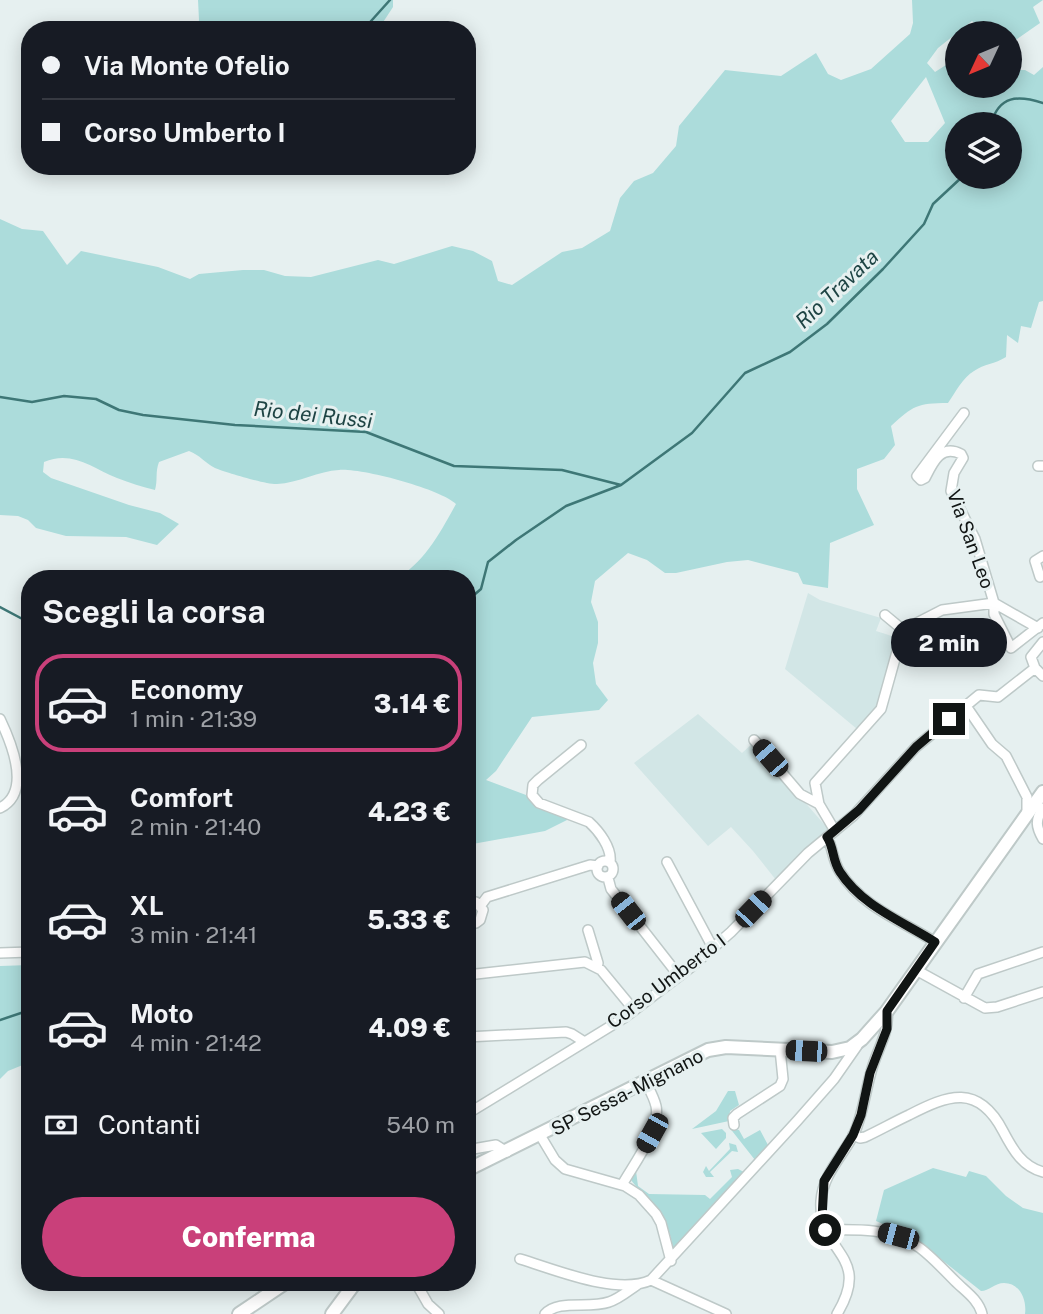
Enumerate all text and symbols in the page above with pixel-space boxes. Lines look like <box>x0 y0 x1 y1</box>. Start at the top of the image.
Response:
north arrow <box>945 21 1022 98</box>
map controls <box>945 21 1022 189</box>
text: Via Monte Ofelio <box>84 50 290 81</box>
button: layers <box>945 112 1022 189</box>
text: Corso Umberto I <box>84 117 285 148</box>
water label: Rio Travata <box>790 244 883 333</box>
water label: Rio dei Russi <box>252 396 374 433</box>
street label: Via San Leo <box>943 487 999 591</box>
text: Scegli la corsa <box>42 593 266 630</box>
callout: 2 min <box>891 618 1007 666</box>
text: 2 min <box>918 629 980 656</box>
icon: car <box>46 672 109 735</box>
text: Economy <box>130 674 243 705</box>
text: 3.14 € <box>374 688 451 719</box>
route end <box>933 703 965 735</box>
text: 1 min · 21:39 <box>130 705 257 732</box>
car <box>749 735 792 781</box>
icon: car <box>46 780 109 843</box>
text: Comfort <box>130 782 233 813</box>
text: 4.23 € <box>368 796 451 827</box>
text: 2 min · 21:40 <box>130 813 261 840</box>
car <box>731 887 776 931</box>
icon: car <box>46 888 109 951</box>
car <box>607 888 650 934</box>
text: XL <box>130 890 164 921</box>
text: 5.33 € <box>367 904 451 935</box>
text: 3 min · 21:41 <box>130 921 257 948</box>
street label: Corso Umberto I <box>602 929 730 1033</box>
icon: car <box>46 996 109 1059</box>
text: Moto <box>130 998 193 1029</box>
text: 4.09 € <box>368 1012 451 1043</box>
text: 4 min · 21:42 <box>130 1029 262 1056</box>
car <box>785 1039 828 1063</box>
street label: SP Sessa- Mignano <box>547 1044 707 1140</box>
icon: cash <box>42 1106 80 1144</box>
text: Contanti <box>98 1109 200 1140</box>
car <box>633 1110 672 1156</box>
text: 540 m <box>386 1111 455 1138</box>
button: Conferma <box>42 1197 455 1277</box>
route start <box>809 1214 841 1246</box>
car <box>875 1220 922 1252</box>

